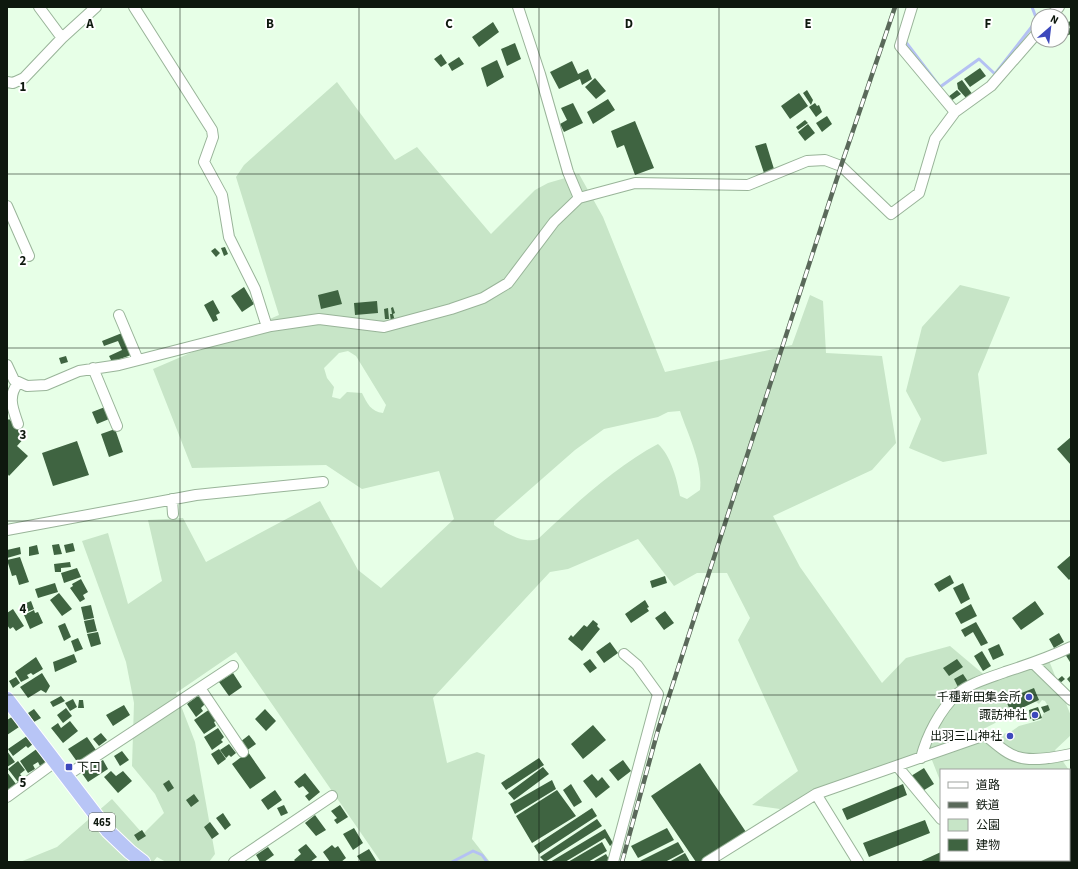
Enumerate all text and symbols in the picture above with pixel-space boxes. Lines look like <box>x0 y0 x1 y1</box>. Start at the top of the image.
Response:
north arrow <box>1030 8 1070 48</box>
text: N <box>1048 11 1061 28</box>
text: A <box>85 15 94 33</box>
text: B <box>266 15 274 33</box>
text: C <box>445 15 453 33</box>
text: D <box>625 15 633 33</box>
text: E <box>804 15 812 33</box>
text: F <box>985 15 992 33</box>
text: 1 <box>20 78 27 96</box>
text: 2 <box>20 252 27 270</box>
text: 3 <box>20 426 27 444</box>
text: 4 <box>20 600 27 618</box>
place label: 千種新田集会所 <box>937 689 1021 706</box>
marker: 千種新田集会所 <box>1024 692 1034 702</box>
place label: 諏訪神社 <box>979 707 1027 724</box>
marker: 諏訪神社 <box>1030 710 1040 720</box>
place label: 出羽三山神社 <box>930 728 1002 745</box>
marker: 出羽三山神社 <box>1005 731 1015 741</box>
place label: 下口 <box>77 759 101 776</box>
marker: 下口 <box>64 762 74 772</box>
legend <box>940 769 1070 861</box>
text: 5 <box>20 774 27 792</box>
text: 道路 <box>976 777 1000 794</box>
text: 鉄道 <box>976 797 1000 814</box>
road number: 465 <box>89 813 115 831</box>
text: 公園 <box>976 817 1000 834</box>
text: 建物 <box>976 837 1000 854</box>

